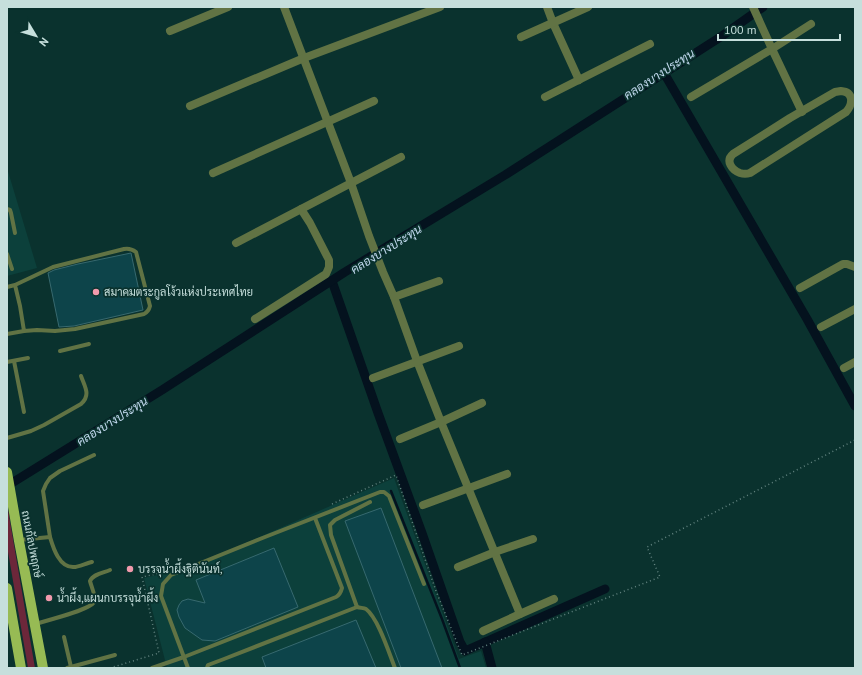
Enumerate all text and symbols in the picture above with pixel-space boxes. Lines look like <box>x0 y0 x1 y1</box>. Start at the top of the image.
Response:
north arrow <box>16 16 56 56</box>
scale bar <box>718 16 840 42</box>
text: 100 m <box>724 22 757 37</box>
text: N <box>36 35 52 49</box>
water label: คลองบางประทุน <box>621 45 699 104</box>
water label: คลองบางประทุน <box>348 221 426 279</box>
place label: สมาคมตระกูลโง้วแห่งประเทศไทย <box>104 284 253 300</box>
marker: สมาคมตระกูลโง้วแห่งประเทศไทย <box>91 287 101 297</box>
water label: คลองบางประทุน <box>74 393 152 451</box>
street label: ถนนกัลปพฤกษ์ <box>19 509 46 579</box>
place label: บรรจุน้ำผึ้งฐิตินันท์, <box>138 558 222 578</box>
marker: บรรจุน้ำผึ้งฐิตินันท์, <box>125 564 135 574</box>
place label: น้ำผึ้ง,แผนกบรรจุน้ำผึ้ง <box>57 587 158 607</box>
marker: น้ำผึ้ง,แผนกบรรจุน้ำผึ้ง <box>44 593 54 603</box>

